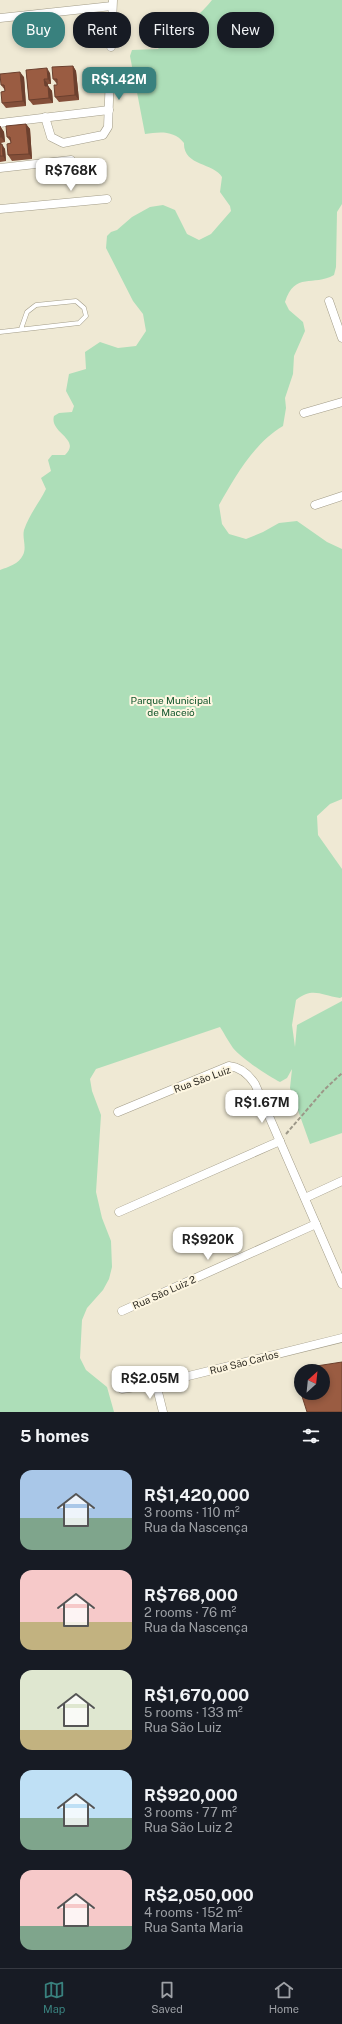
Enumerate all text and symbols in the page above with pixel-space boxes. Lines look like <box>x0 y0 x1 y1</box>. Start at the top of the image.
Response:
chip: Buy <box>12 12 65 48</box>
chip: Rent <box>73 12 131 48</box>
chip: Filters <box>139 12 209 48</box>
chip: New <box>217 12 274 48</box>
pin: R$1.42M <box>82 67 156 101</box>
text: R$1.42M <box>91 72 147 87</box>
pin: R$768K <box>38 158 104 192</box>
text: R$768K <box>45 163 97 178</box>
park label: Parque Municipal de Maceió <box>131 694 211 718</box>
street label: Rua São Luiz <box>172 1063 232 1095</box>
pin: R$1.67M <box>225 1090 299 1124</box>
text: R$1.67M <box>234 1095 290 1110</box>
pin: R$920K <box>175 1227 241 1261</box>
text: R$920K <box>182 1232 234 1247</box>
street label: Rua São Luiz 2 <box>130 1273 198 1311</box>
street label: Rua São Carlos <box>208 1348 280 1376</box>
north arrow <box>294 1364 330 1400</box>
map controls <box>294 1364 330 1400</box>
pin: R$2.05M <box>113 1366 187 1400</box>
text: R$2.05M <box>121 1371 179 1386</box>
icon: filters <box>300 1425 322 1447</box>
text: 5 homes <box>20 1426 89 1446</box>
text: R$1,420,000 <box>144 1485 250 1505</box>
icon: home <box>52 1486 100 1534</box>
text: 3 rooms · 110 m² <box>144 1505 240 1520</box>
text: Rua da Nascença <box>144 1520 248 1535</box>
text: R$768,000 <box>144 1585 238 1605</box>
icon: home <box>52 1586 100 1634</box>
text: 2 rooms · 76 m² <box>144 1605 236 1620</box>
text: Rua da Nascença <box>144 1620 248 1635</box>
text: R$1,670,000 <box>144 1685 249 1705</box>
icon: home <box>52 1686 100 1734</box>
text: 5 rooms · 133 m² <box>144 1705 243 1720</box>
text: Rua São Luiz <box>144 1720 222 1735</box>
text: R$920,000 <box>144 1785 238 1805</box>
icon: home <box>52 1786 100 1834</box>
text: 3 rooms · 77 m² <box>144 1805 237 1820</box>
text: Rua São Luiz 2 <box>144 1820 232 1835</box>
text: R$2,050,000 <box>144 1885 254 1905</box>
icon: home <box>52 1886 100 1934</box>
text: 4 rooms · 152 m² <box>144 1905 242 1920</box>
text: Rua Santa Maria <box>144 1920 243 1935</box>
tab: Map <box>43 1979 65 2015</box>
tab: Saved <box>151 1979 183 2015</box>
tab: Home <box>269 1979 299 2015</box>

